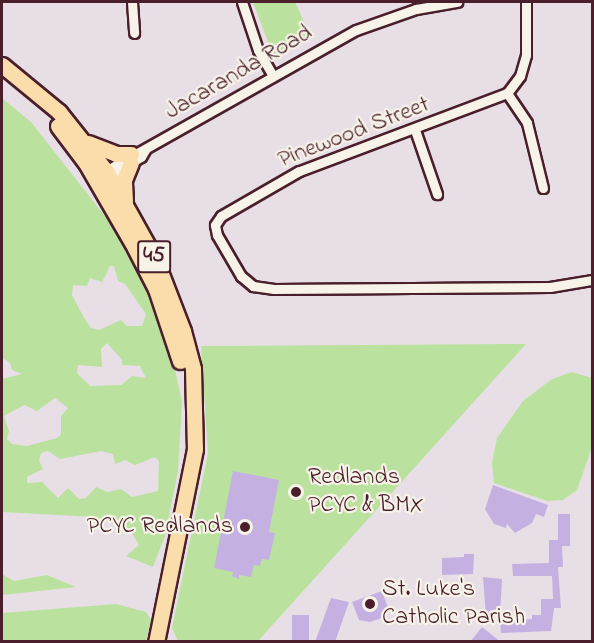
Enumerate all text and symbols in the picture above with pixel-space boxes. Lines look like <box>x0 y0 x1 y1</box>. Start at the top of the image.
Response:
street label: Jacaranda Road <box>160 19 318 127</box>
street label: Pinewood Street <box>274 91 434 175</box>
road number: 45 <box>136 238 172 276</box>
place label: Redlands PCYC & BMX <box>308 464 424 520</box>
marker: Redlands PCYC & BMX <box>289 485 303 499</box>
place label: PCYC Redlands <box>87 513 233 541</box>
marker: PCYC Redlands <box>238 520 252 534</box>
place label: St. Luke's Catholic Parish <box>382 576 525 632</box>
marker: St. Luke's Catholic Parish <box>363 597 377 611</box>

